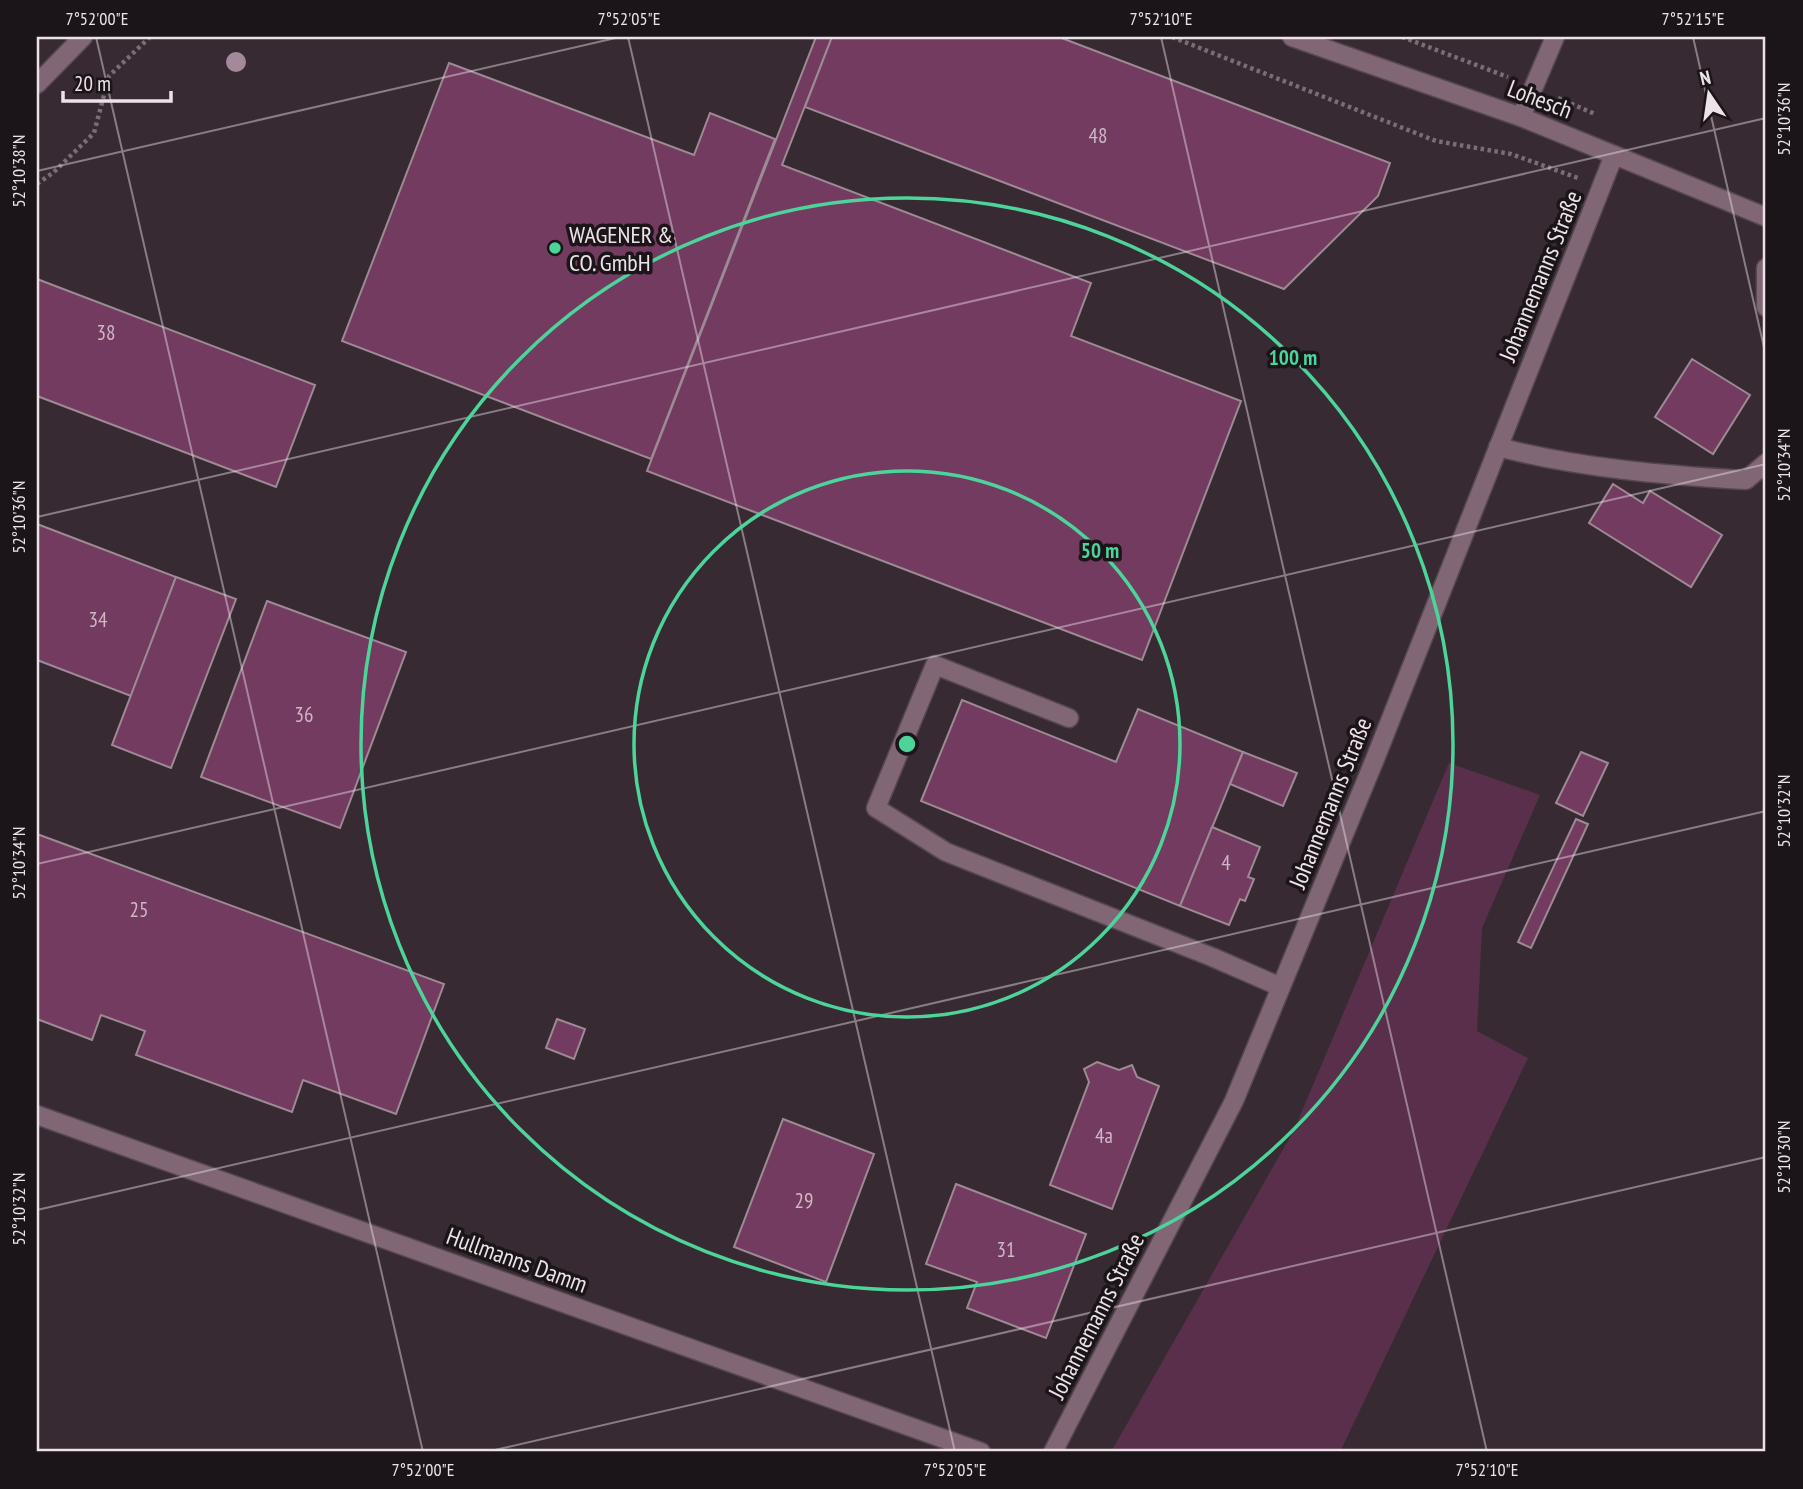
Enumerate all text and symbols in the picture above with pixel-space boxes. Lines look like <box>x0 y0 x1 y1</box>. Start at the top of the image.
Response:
text: 7°52'00"E <box>66 7 128 30</box>
text: 7°52'05"E <box>598 7 660 30</box>
text: 7°52'10"E <box>1130 7 1192 30</box>
text: 7°52'15"E <box>1662 7 1724 30</box>
scale bar <box>63 60 172 104</box>
north arrow <box>1674 60 1744 130</box>
text: N <box>1697 65 1713 90</box>
text: 20 m <box>74 70 111 97</box>
street label: Lohesch <box>1503 73 1577 125</box>
text: 52°10'36"N <box>1772 83 1795 155</box>
house number: 48 <box>1089 122 1107 149</box>
text: 52°10'38"N <box>7 135 30 207</box>
street label: Johannemanns Straße <box>1491 186 1588 367</box>
place label: WAGENER & CO. GmbH <box>569 219 673 278</box>
marker: WAGENER & CO. GmbH <box>547 240 563 256</box>
house number: 38 <box>97 319 115 346</box>
text: 100 m <box>1269 344 1317 371</box>
text: 52°10'34"N <box>1772 429 1795 501</box>
text: 52°10'36"N <box>7 481 30 553</box>
text: 50 m <box>1081 537 1119 564</box>
house number: 34 <box>89 606 108 633</box>
house number: 36 <box>295 701 313 728</box>
street label: Johannemanns Straße <box>1281 713 1378 894</box>
centre of rings <box>895 732 919 756</box>
text: 52°10'32"N <box>1772 775 1795 847</box>
text: 52°10'34"N <box>7 827 30 899</box>
house number: 4 <box>1221 849 1231 876</box>
house number: 25 <box>130 896 148 923</box>
text: 52°10'30"N <box>1772 1121 1795 1193</box>
house number: 4a <box>1095 1122 1113 1149</box>
text: 52°10'32"N <box>7 1173 30 1245</box>
house number: 29 <box>795 1187 813 1214</box>
street label: Hullmanns Damm <box>442 1220 592 1300</box>
street label: Johannemanns Straße <box>1041 1228 1151 1405</box>
house number: 31 <box>997 1236 1015 1263</box>
text: 7°52'00"E <box>392 1458 454 1481</box>
text: 7°52'05"E <box>924 1458 986 1481</box>
text: 7°52'10"E <box>1456 1458 1518 1481</box>

